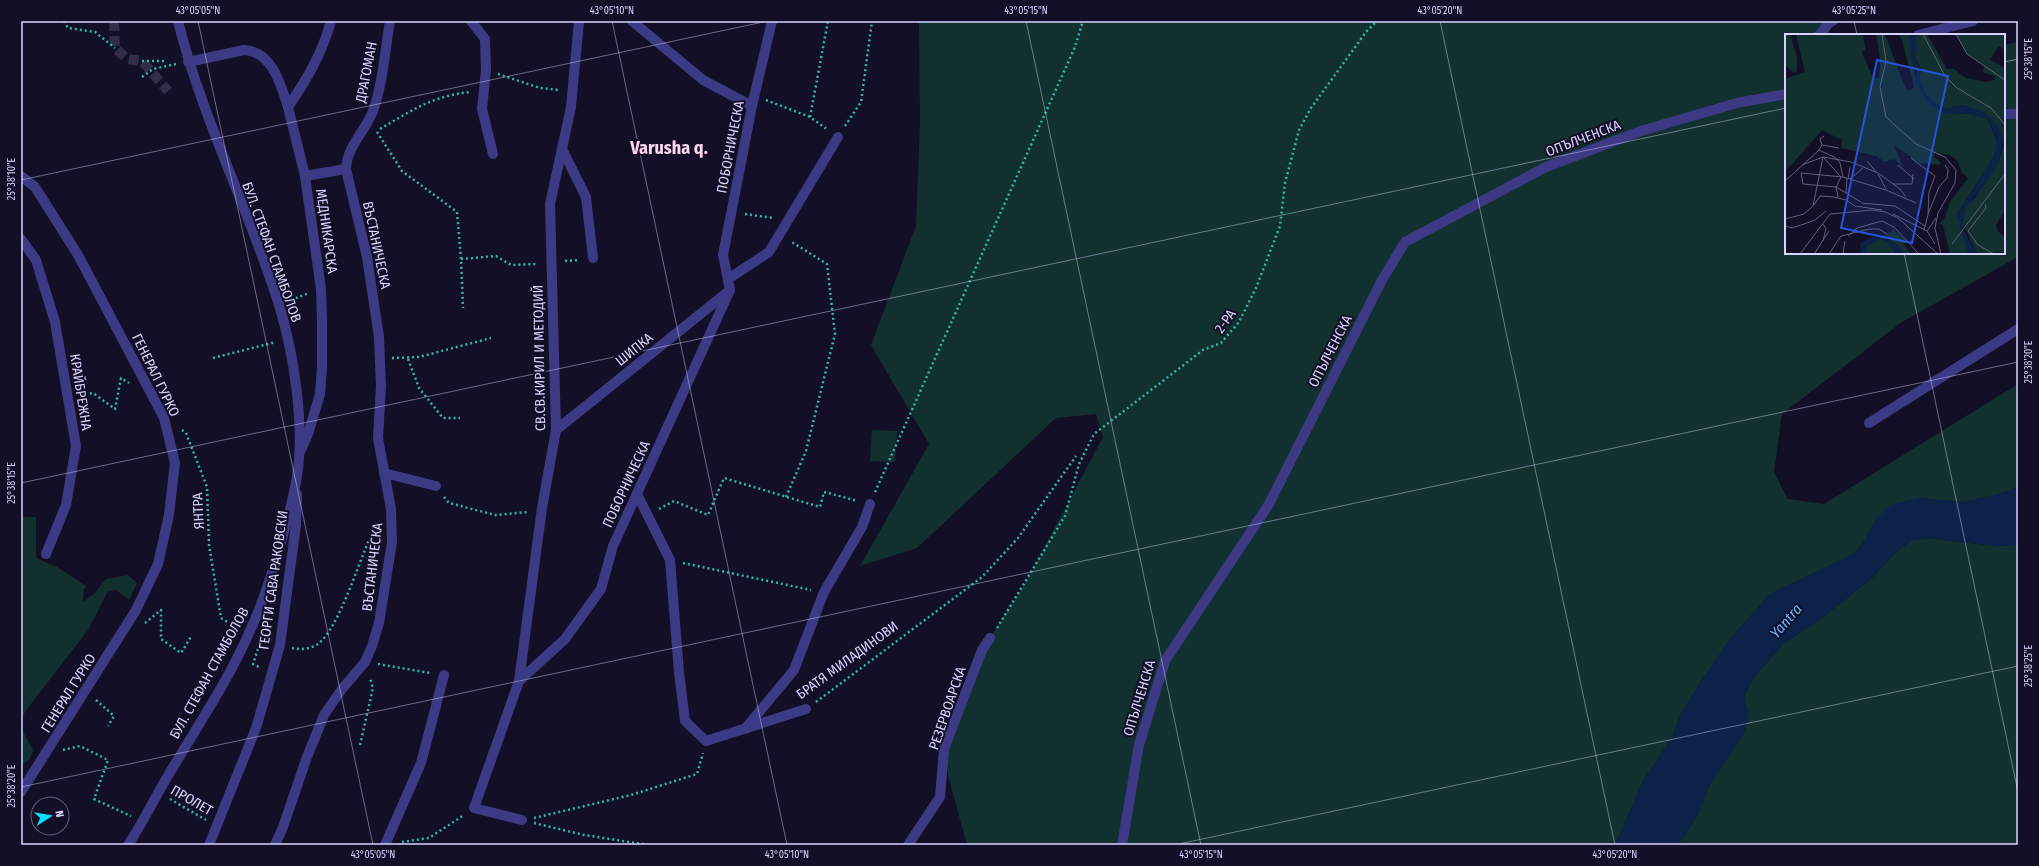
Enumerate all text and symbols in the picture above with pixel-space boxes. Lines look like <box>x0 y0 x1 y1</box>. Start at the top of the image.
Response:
text: 43°05'05"N <box>176 5 220 17</box>
text: 43°05'10"N <box>590 5 634 17</box>
text: 43°05'15"N <box>1004 5 1048 17</box>
text: 43°05'20"N <box>1418 5 1462 17</box>
text: 43°05'25"N <box>1832 5 1876 17</box>
inset map <box>1785 34 2005 254</box>
text: 25°38'15"E <box>2023 38 2035 80</box>
street label: ДРАГОМАН <box>352 40 381 105</box>
street label: ПОБОРНИЧЕСКА <box>713 99 748 195</box>
street label: ОПЪЛЧЕНСКА <box>1543 116 1624 161</box>
district label: Varusha q. <box>629 137 708 159</box>
text: 25°38'10"E <box>6 157 18 200</box>
street label: БУЛ. СТЕФАН СТАМБОЛОВ <box>238 180 305 325</box>
street label: МЕДНИКАРСКА <box>312 188 341 275</box>
street label: ВЪСТАНИЧЕСКА <box>359 200 394 291</box>
street label: СВ.СВ.КИРИЛ И МЕТОДИЙ <box>530 285 549 431</box>
street label: 2-РА <box>1211 306 1240 336</box>
street label: ОПЪЛЧЕНСКА <box>1305 312 1356 390</box>
street label: ШИПКА <box>612 329 657 370</box>
street label: ГЕНЕРАЛ ГУРКО <box>128 331 183 420</box>
text: 25°38'20"E <box>2023 340 2035 383</box>
street label: КРАЙБРЕЖНА <box>66 353 95 432</box>
street label: ПОБОРНИЧЕСКА <box>599 438 654 530</box>
text: 25°38'15"E <box>6 462 18 504</box>
street label: ЯНТРА <box>189 492 208 530</box>
street label: ГЕОРГИ САВА РАКОВСКИ <box>255 509 292 651</box>
street label: ВЪСТАНИЧЕСКА <box>359 521 386 612</box>
water label: Yantra <box>1766 600 1806 642</box>
street label: БУЛ. СТЕФАН СТАМБОЛОВ <box>166 604 253 742</box>
street label: БРАТЯ МИЛАДИНОВИ <box>793 618 901 703</box>
text: 25°38'25"E <box>2023 645 2035 687</box>
street label: ГЕНЕРАЛ ГУРКО <box>37 650 100 736</box>
street label: ОПЪЛЧЕНСКА <box>1120 657 1159 738</box>
street label: РЕЗЕРВОАРСКА <box>925 664 970 752</box>
text: 25°38'20"E <box>6 764 18 807</box>
street label: ПРОЛЕТ <box>168 782 216 819</box>
north arrow <box>30 796 70 836</box>
text: N <box>52 809 66 819</box>
text: 43°05'05"N <box>351 849 395 861</box>
text: 43°05'10"N <box>765 849 809 861</box>
text: 43°05'15"N <box>1179 849 1223 861</box>
text: 43°05'20"N <box>1593 849 1637 861</box>

